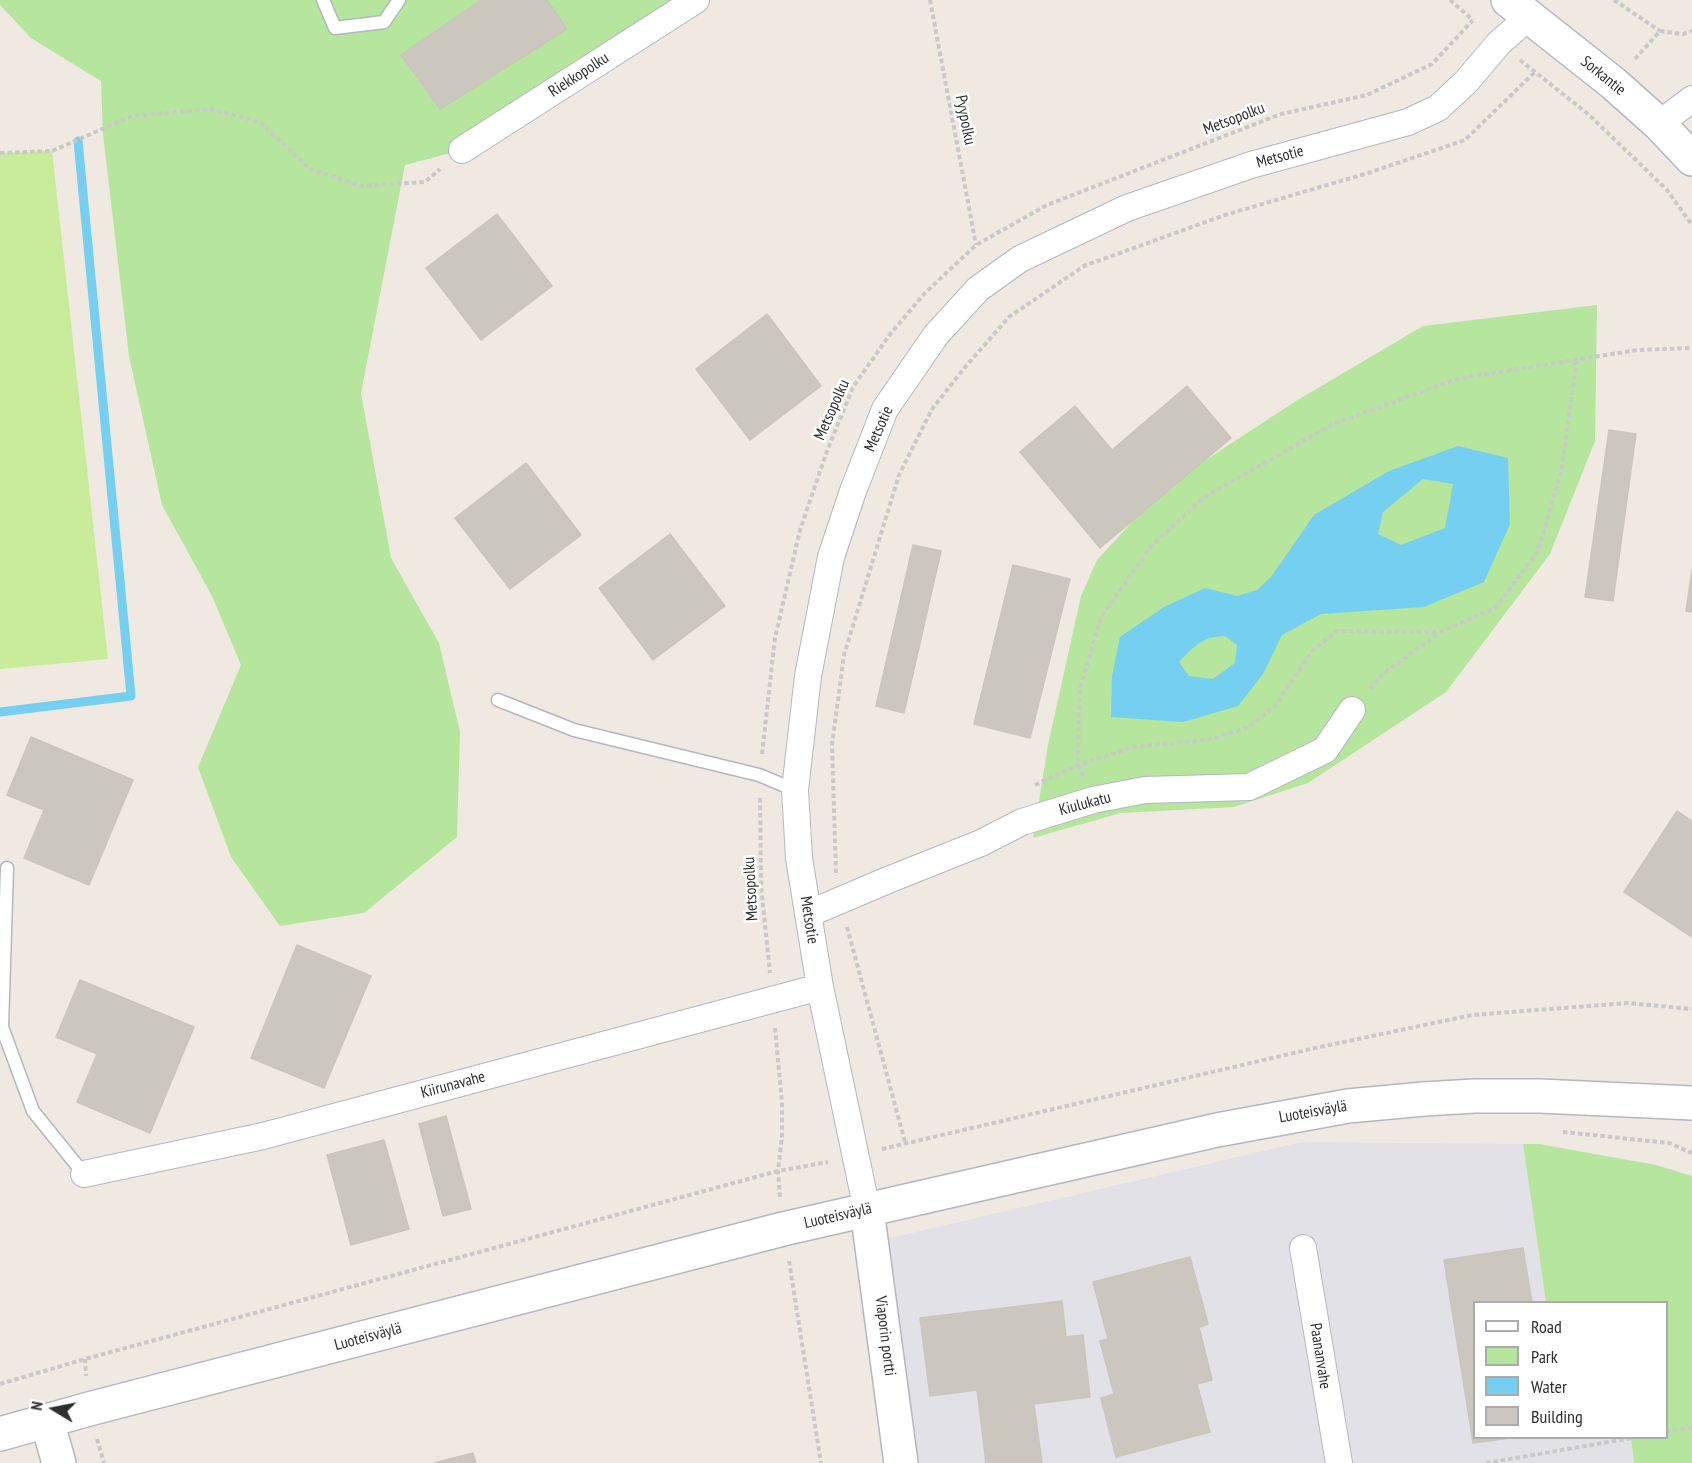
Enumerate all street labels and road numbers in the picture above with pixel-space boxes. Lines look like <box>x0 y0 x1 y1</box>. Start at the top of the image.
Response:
street label: Riekkopolku <box>545 49 613 101</box>
street label: Sorkantie <box>1577 52 1629 100</box>
street label: Pyypolku <box>951 94 979 146</box>
street label: Metsopolku <box>1201 99 1267 139</box>
street label: Metsotie <box>1254 142 1306 172</box>
street label: Metsopolku <box>810 377 854 443</box>
street label: Metsotie <box>860 403 898 455</box>
street label: Kiulukatu <box>1057 788 1113 820</box>
street label: Metsopolku <box>740 856 762 922</box>
street label: Metsotie <box>796 895 822 945</box>
street label: Kiirunavahe <box>419 1067 487 1103</box>
street label: Luoteisväylä <box>1277 1097 1349 1127</box>
street label: Luoteisväylä <box>802 1199 874 1233</box>
street label: Viaporin portti <box>871 1295 899 1377</box>
street label: Luoteisväylä <box>332 1319 404 1355</box>
street label: Paananvahe <box>1305 1322 1335 1390</box>

